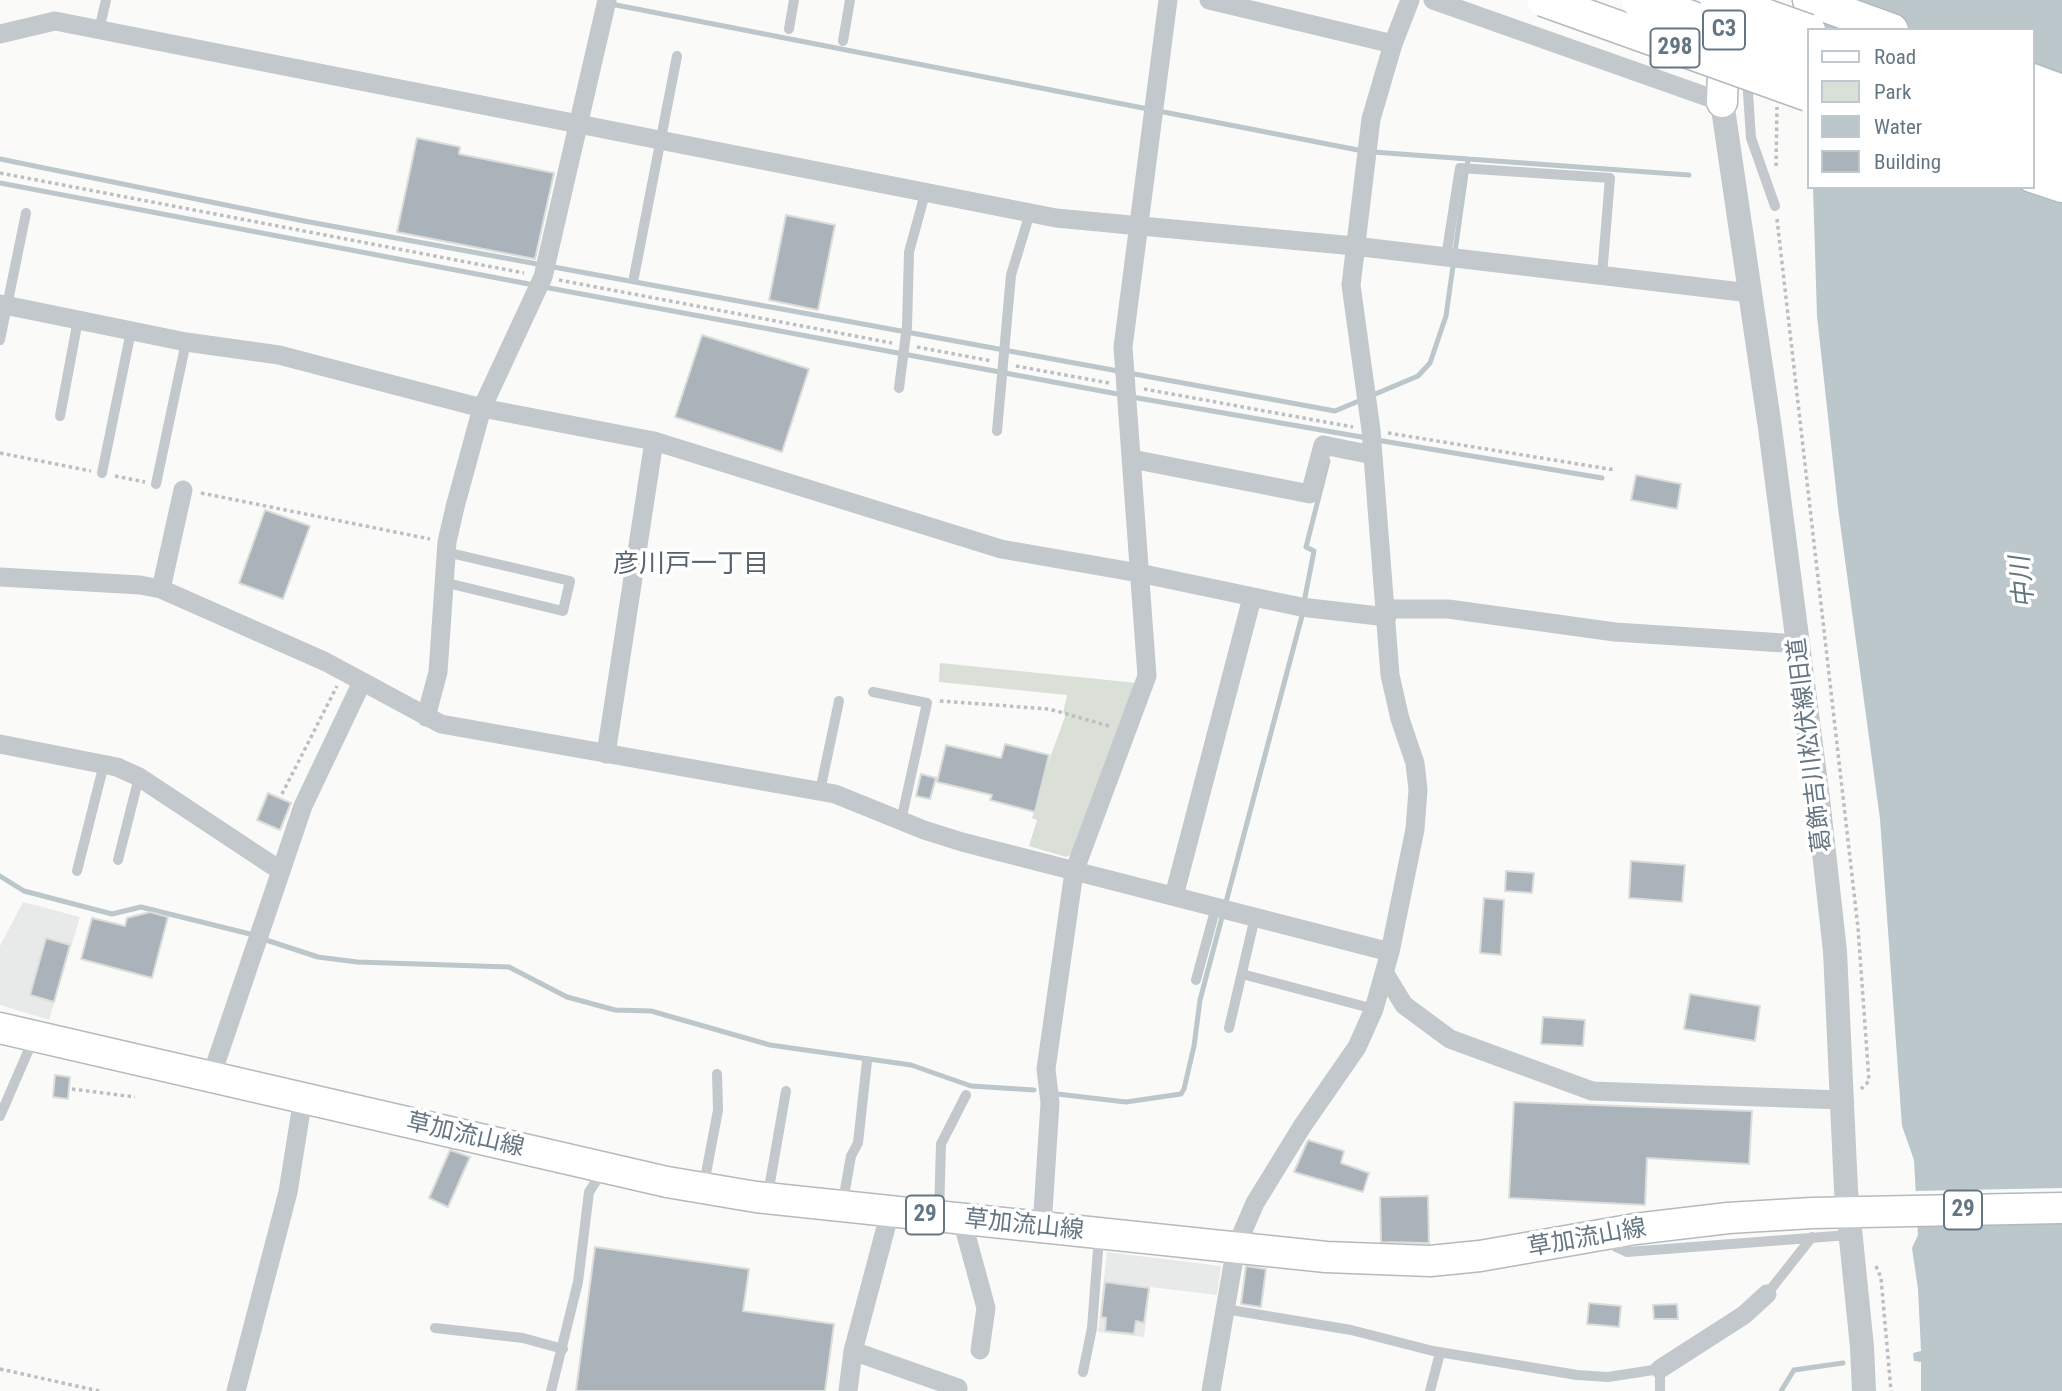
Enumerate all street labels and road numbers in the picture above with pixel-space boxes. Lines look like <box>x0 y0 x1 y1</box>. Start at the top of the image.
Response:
road number: C3 <box>1703 10 1745 50</box>
road number: 298 <box>1650 28 1700 68</box>
street label: 葛飾吉川松伏線旧道 <box>1784 636 1838 854</box>
street label: 草加流山線 <box>403 1108 527 1164</box>
road number: 29 <box>1944 1190 1982 1230</box>
road number: 29 <box>906 1196 944 1234</box>
street label: 草加流山線 <box>963 1205 1085 1247</box>
street label: 草加流山線 <box>1525 1214 1649 1264</box>

